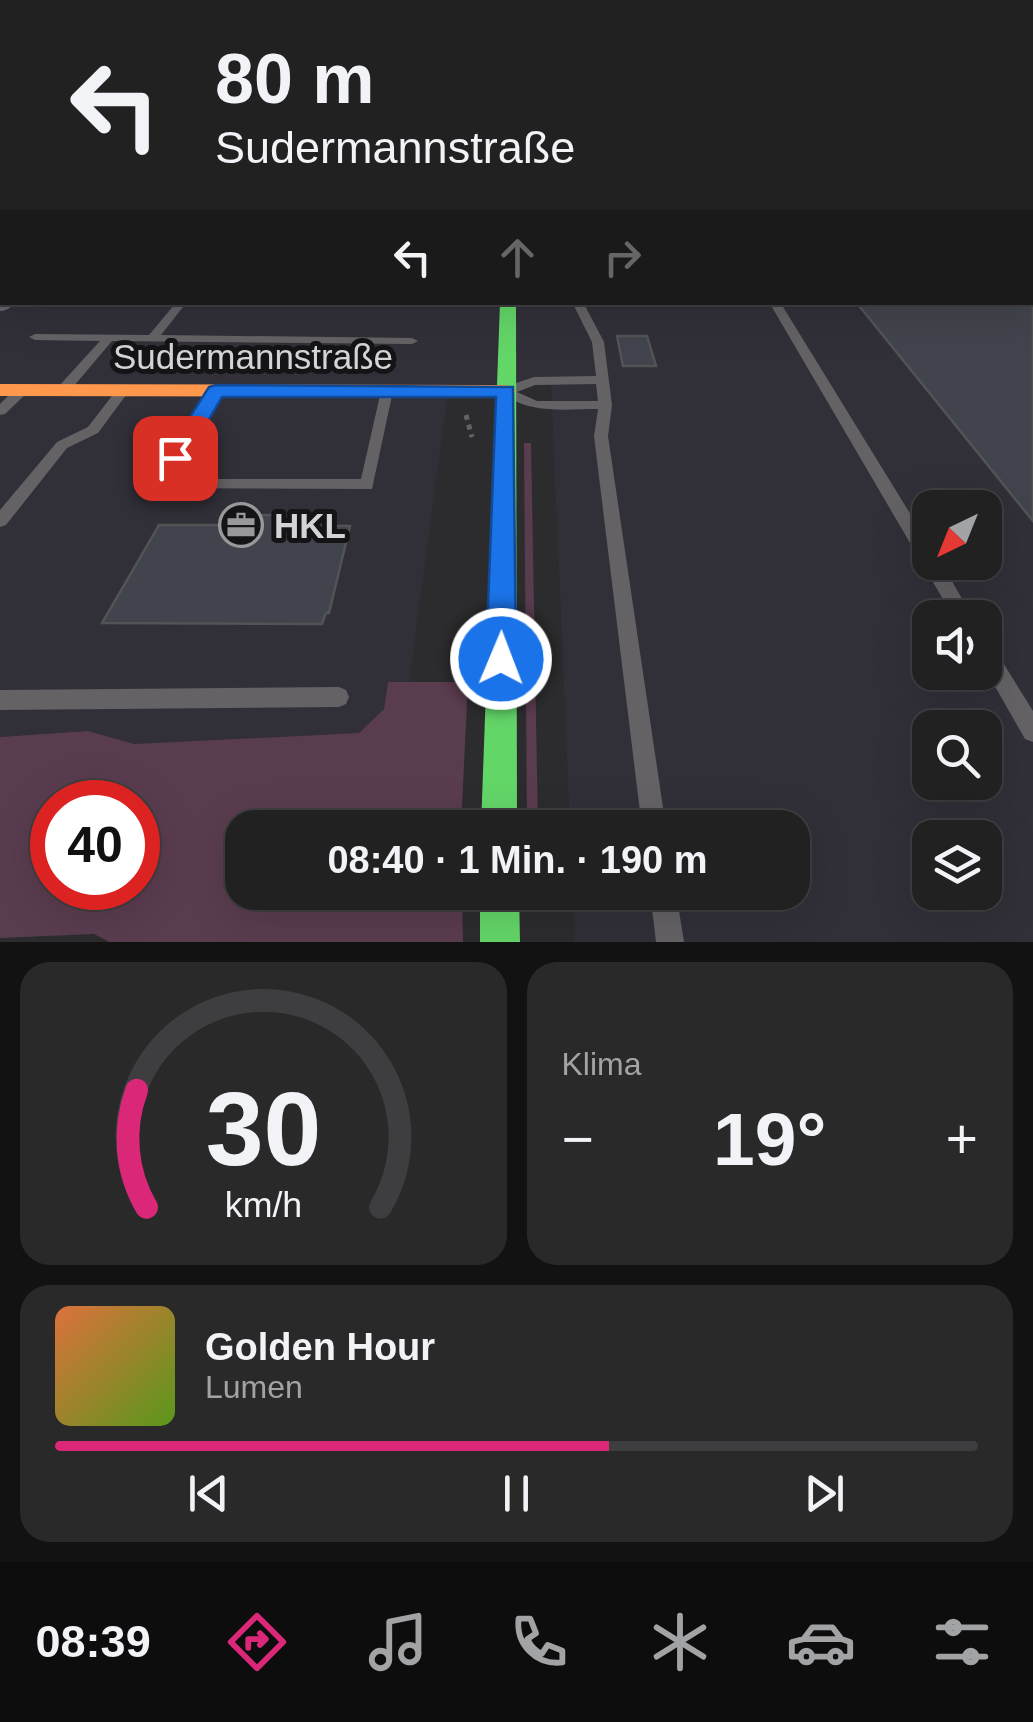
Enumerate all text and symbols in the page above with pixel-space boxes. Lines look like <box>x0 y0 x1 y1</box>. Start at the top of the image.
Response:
icon: left <box>50 40 180 170</box>
text: 80 m <box>215 40 375 118</box>
text: Sudermannstraße <box>215 122 575 173</box>
icon: left <box>385 230 440 285</box>
icon: ahead <box>490 230 545 285</box>
icon: right <box>595 230 650 285</box>
street label: Sudermannstraße <box>113 337 393 376</box>
pin <box>133 416 218 501</box>
icon: arrive <box>148 431 203 486</box>
north arrow <box>912 490 1002 580</box>
map controls <box>912 490 1002 910</box>
office icon: HKL <box>218 502 264 548</box>
place label: HKL <box>274 506 346 545</box>
button: sound <box>912 600 1002 690</box>
position arrow <box>449 607 553 711</box>
button: search <box>912 710 1002 800</box>
speed limit sign: 40 <box>30 780 160 910</box>
button: layers <box>912 820 1002 910</box>
text: 08:40 · 1 Min. · 190 m <box>327 839 708 881</box>
text: Klima <box>562 1046 642 1082</box>
text: 30 <box>205 1071 321 1187</box>
text: 19° <box>713 1097 826 1181</box>
text: − <box>562 1108 594 1170</box>
text: + <box>946 1108 978 1170</box>
text: km/h <box>225 1185 302 1225</box>
text: Golden Hour <box>205 1326 435 1368</box>
text: Lumen <box>205 1369 303 1405</box>
icon: previous <box>181 1466 236 1521</box>
icon: pause <box>489 1466 544 1521</box>
icon: next <box>797 1466 852 1521</box>
icon: directions <box>222 1607 292 1677</box>
icon: music <box>363 1607 433 1677</box>
icon: phone <box>504 1607 574 1677</box>
icon: climate <box>645 1607 715 1677</box>
icon: car <box>786 1607 856 1677</box>
icon: filters <box>927 1607 997 1677</box>
text: 08:39 <box>36 1616 151 1667</box>

